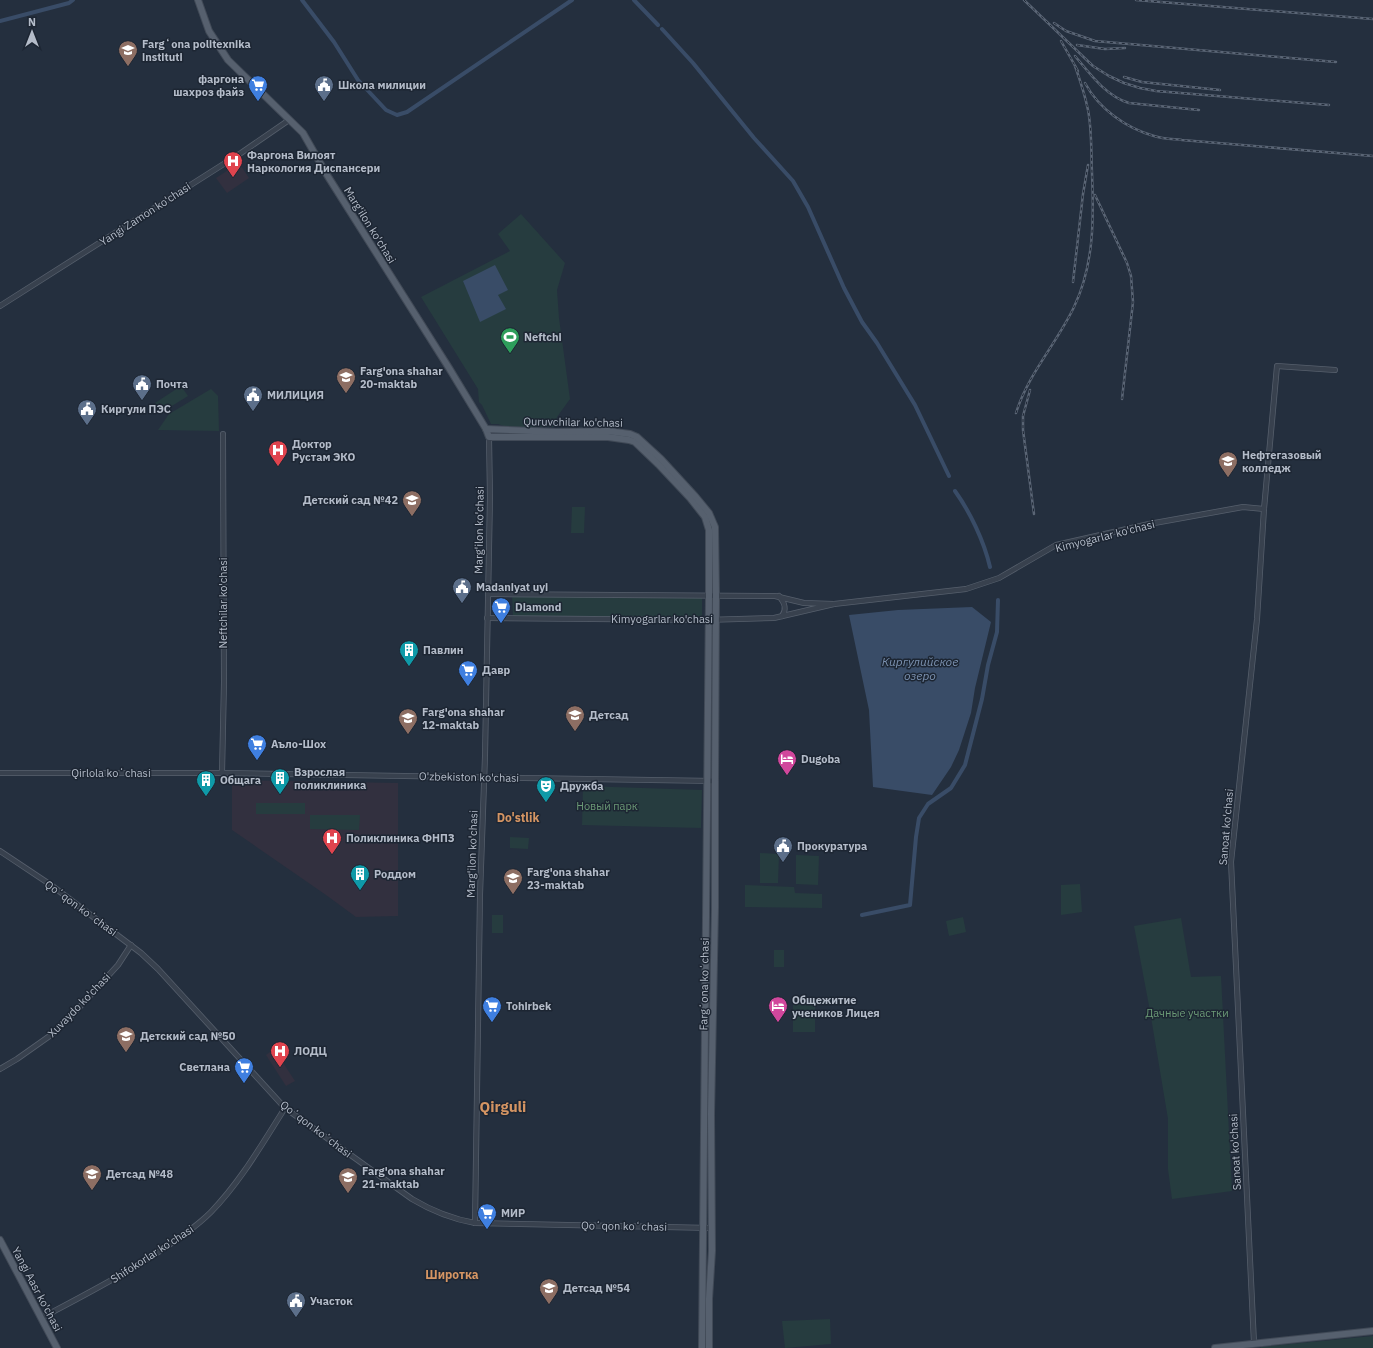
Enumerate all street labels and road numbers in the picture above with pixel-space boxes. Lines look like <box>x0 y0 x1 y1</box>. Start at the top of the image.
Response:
street label: Yangi Zamon ko'chasi <box>97 179 193 249</box>
street label: Marg'ilon ko'chasi <box>341 184 399 266</box>
street label: Quruvchilar ko'chasi <box>523 414 623 430</box>
street label: Marg'ilon ko'chasi <box>471 486 487 574</box>
street label: Kimyogarlar ko'chasi <box>1054 517 1156 555</box>
street label: Neftchilar ko'chasi <box>216 558 230 648</box>
street label: Kimyogarlar ko'chasi <box>611 612 713 626</box>
street label: Qirlola koʻchasi <box>71 766 151 780</box>
street label: O'zbekiston ko'chasi <box>419 769 519 785</box>
street label: Sanoat ko'chasi <box>1216 788 1236 866</box>
street label: Marg'ilon ko'chasi <box>463 810 481 898</box>
street label: Qoʻqon koʻchasi <box>42 877 120 939</box>
street label: Fargʻona koʻchasi <box>696 937 712 1031</box>
street label: Xuvaydo ko'chasi <box>45 970 113 1040</box>
street label: Qoʻqon koʻchasi <box>277 1098 355 1160</box>
street label: Sanoat ko'chasi <box>1226 1113 1244 1191</box>
street label: Qoʻqon koʻchasi <box>581 1218 667 1234</box>
street label: Shifokorlar ko'chasi <box>108 1222 196 1286</box>
street label: Yangi Aasr ko'chasi <box>9 1244 65 1334</box>

